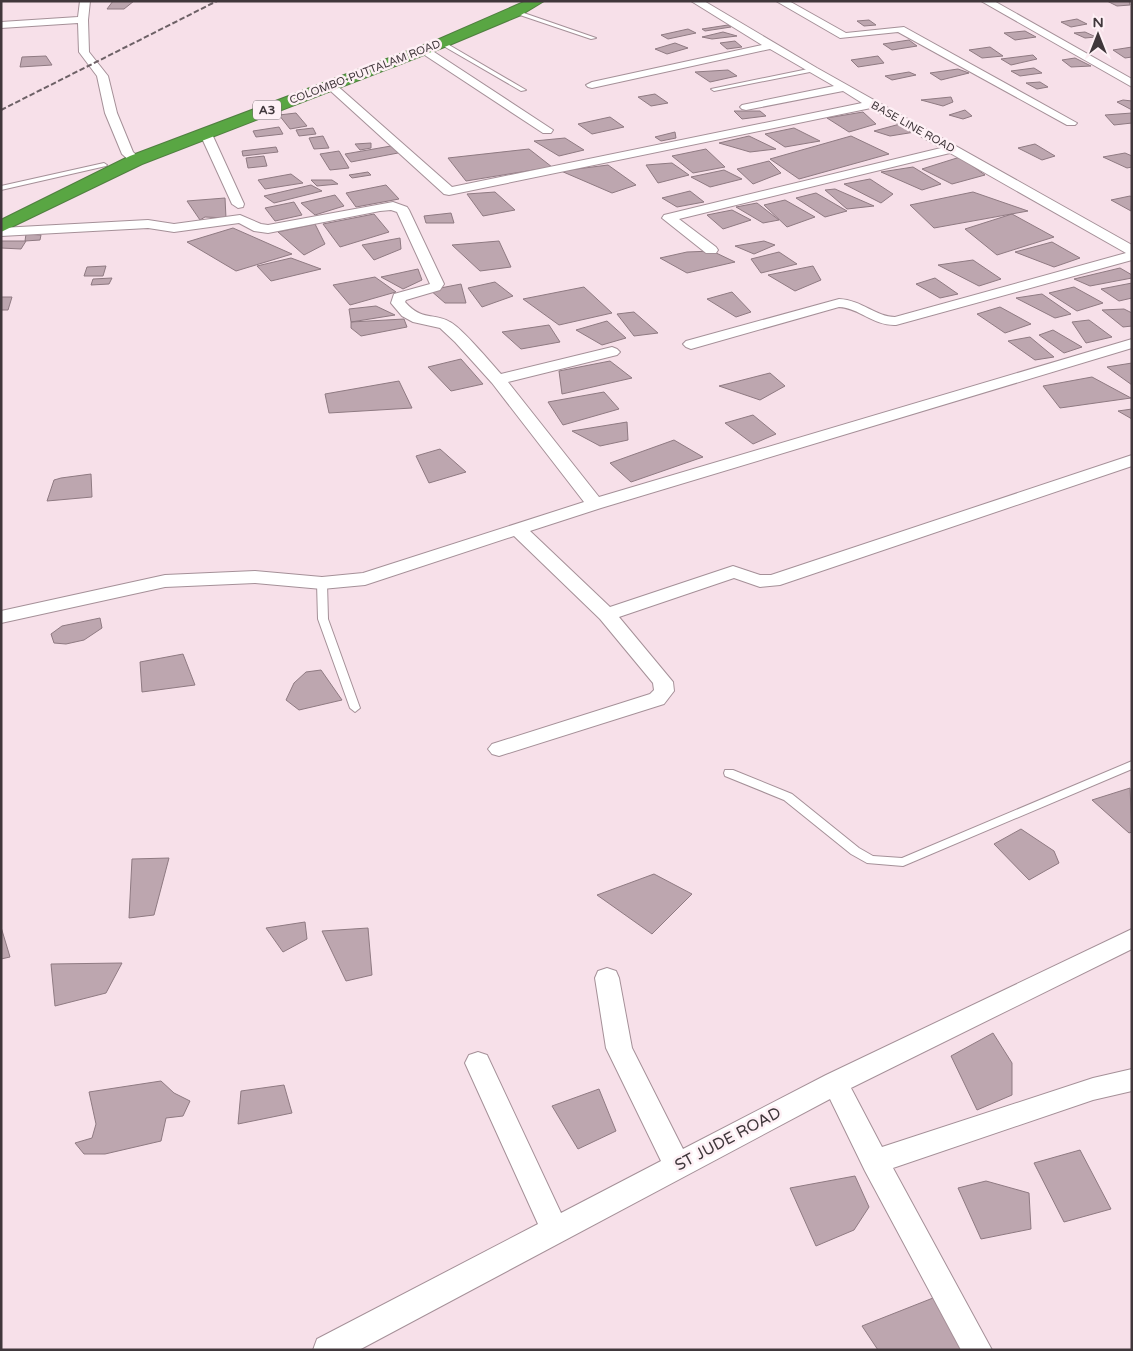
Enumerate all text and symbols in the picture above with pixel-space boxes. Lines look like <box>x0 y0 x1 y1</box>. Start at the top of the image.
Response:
north arrow <box>1073 10 1123 60</box>
text: N <box>1092 14 1104 31</box>
street label: COLOMBO-PUTTALAM ROAD <box>288 37 442 107</box>
street label: BASE LINE ROAD <box>869 99 957 155</box>
road number: A3 <box>253 100 281 120</box>
street label: ST JUDE ROAD <box>672 1103 784 1175</box>

